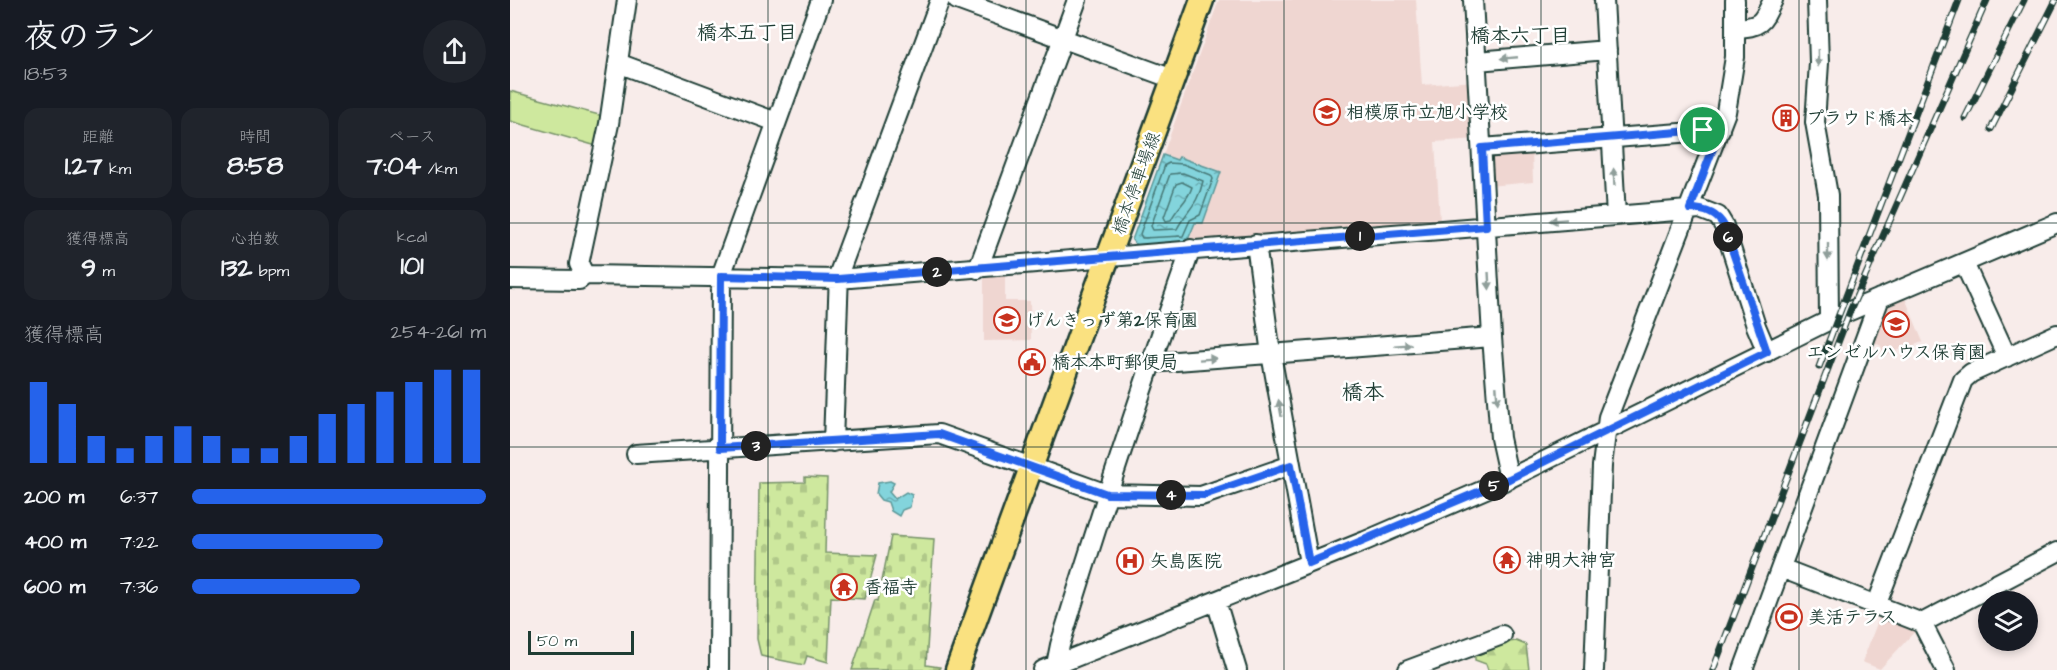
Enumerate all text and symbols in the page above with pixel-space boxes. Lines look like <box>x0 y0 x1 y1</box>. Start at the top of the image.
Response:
text: 夜のラン <box>24 14 156 60</box>
district label: 橋本五丁目 <box>697 19 797 47</box>
button: share <box>423 20 486 83</box>
district label: 橋本六丁目 <box>1470 22 1570 50</box>
one-way arrow <box>1813 49 1823 68</box>
one-way arrow <box>1499 53 1518 63</box>
text: 18:53 <box>24 60 67 88</box>
school or university icon: 相模原市立旭小学校 <box>1312 97 1342 127</box>
place label: 相模原市立旭小学校 <box>1346 100 1508 125</box>
building icon: プラウド橋本 <box>1771 103 1801 133</box>
pin <box>1677 104 1728 155</box>
place label: プラウド橋本 <box>1806 106 1914 131</box>
icon: arrive <box>1686 113 1719 146</box>
text: 距離 <box>82 126 114 148</box>
text: 時間 <box>239 126 271 148</box>
text: ペース <box>388 126 436 148</box>
street label: 橋本停車場線 <box>1106 128 1167 238</box>
text: 1.27 <box>65 148 103 184</box>
text: 8:58 <box>227 148 283 184</box>
text: 7:04 <box>367 148 421 184</box>
text: km <box>103 158 131 180</box>
text: /km <box>421 158 457 180</box>
one-way arrow <box>1610 167 1619 186</box>
one-way arrow <box>1549 215 1568 225</box>
pin: 1 <box>1345 221 1375 251</box>
pin: 6 <box>1713 222 1743 252</box>
text: 1 <box>1359 225 1361 247</box>
text: kcal <box>397 226 427 248</box>
text: 6 <box>1723 226 1733 248</box>
text: 獲得標高 <box>66 228 130 250</box>
text: 心拍数 <box>231 228 279 250</box>
one-way arrow <box>1823 243 1833 262</box>
text: 101 <box>400 248 424 284</box>
text: 9 <box>81 250 96 286</box>
text: 132 <box>221 250 252 286</box>
pin: 2 <box>922 257 952 287</box>
text: m <box>96 260 115 282</box>
text: bpm <box>252 260 289 282</box>
text: 2 <box>932 261 942 283</box>
one-way arrow <box>1484 272 1493 291</box>
school or university icon: げんきっず第2保育園 <box>992 305 1022 335</box>
place label: げんきっず第2保育園 <box>1026 308 1198 333</box>
school or university icon: エンゼルハウス保育園 <box>1881 309 1911 339</box>
text: 254–261 m <box>390 318 486 346</box>
text: 獲得標高 <box>24 321 104 349</box>
one-way arrow <box>1393 340 1412 350</box>
place label: エンゼルハウス保育園 <box>1806 340 1986 365</box>
public building icon: 橋本本町郵便局 <box>1017 347 1047 377</box>
place label: 橋本本町郵便局 <box>1052 350 1178 375</box>
one-way arrow <box>1199 354 1218 363</box>
district label: 橋本 <box>1342 378 1384 407</box>
one-way arrow <box>1492 386 1502 405</box>
one-way arrow <box>1275 398 1284 417</box>
pin: 3 <box>741 431 771 461</box>
text: 3 <box>752 435 760 457</box>
pin: 5 <box>1479 471 1509 501</box>
text: 5 <box>1488 475 1500 497</box>
pin: 4 <box>1156 480 1186 510</box>
text: 200 m <box>24 483 84 511</box>
text: 6:37 <box>120 483 158 511</box>
text: 4 <box>1166 484 1176 506</box>
text: 400 m <box>24 528 86 556</box>
text: 7:22 <box>120 528 159 556</box>
temple icon: 神明大神宮 <box>1492 545 1522 575</box>
hospital icon: 矢島医院 <box>1115 546 1145 576</box>
place label: 神明大神宮 <box>1526 548 1616 573</box>
place label: 矢島医院 <box>1150 549 1222 574</box>
temple icon: 香福寺 <box>829 572 859 602</box>
text: 600 m <box>24 573 85 601</box>
text: 7:36 <box>120 573 158 601</box>
place label: 香福寺 <box>864 575 918 600</box>
map controls <box>1978 591 2038 651</box>
button: layers <box>1978 591 2038 651</box>
sports icon: 美活テラス <box>1774 602 1804 632</box>
place label: 美活テラス <box>1808 605 1897 630</box>
scale bar <box>528 628 634 656</box>
text: 50 m <box>537 630 577 652</box>

